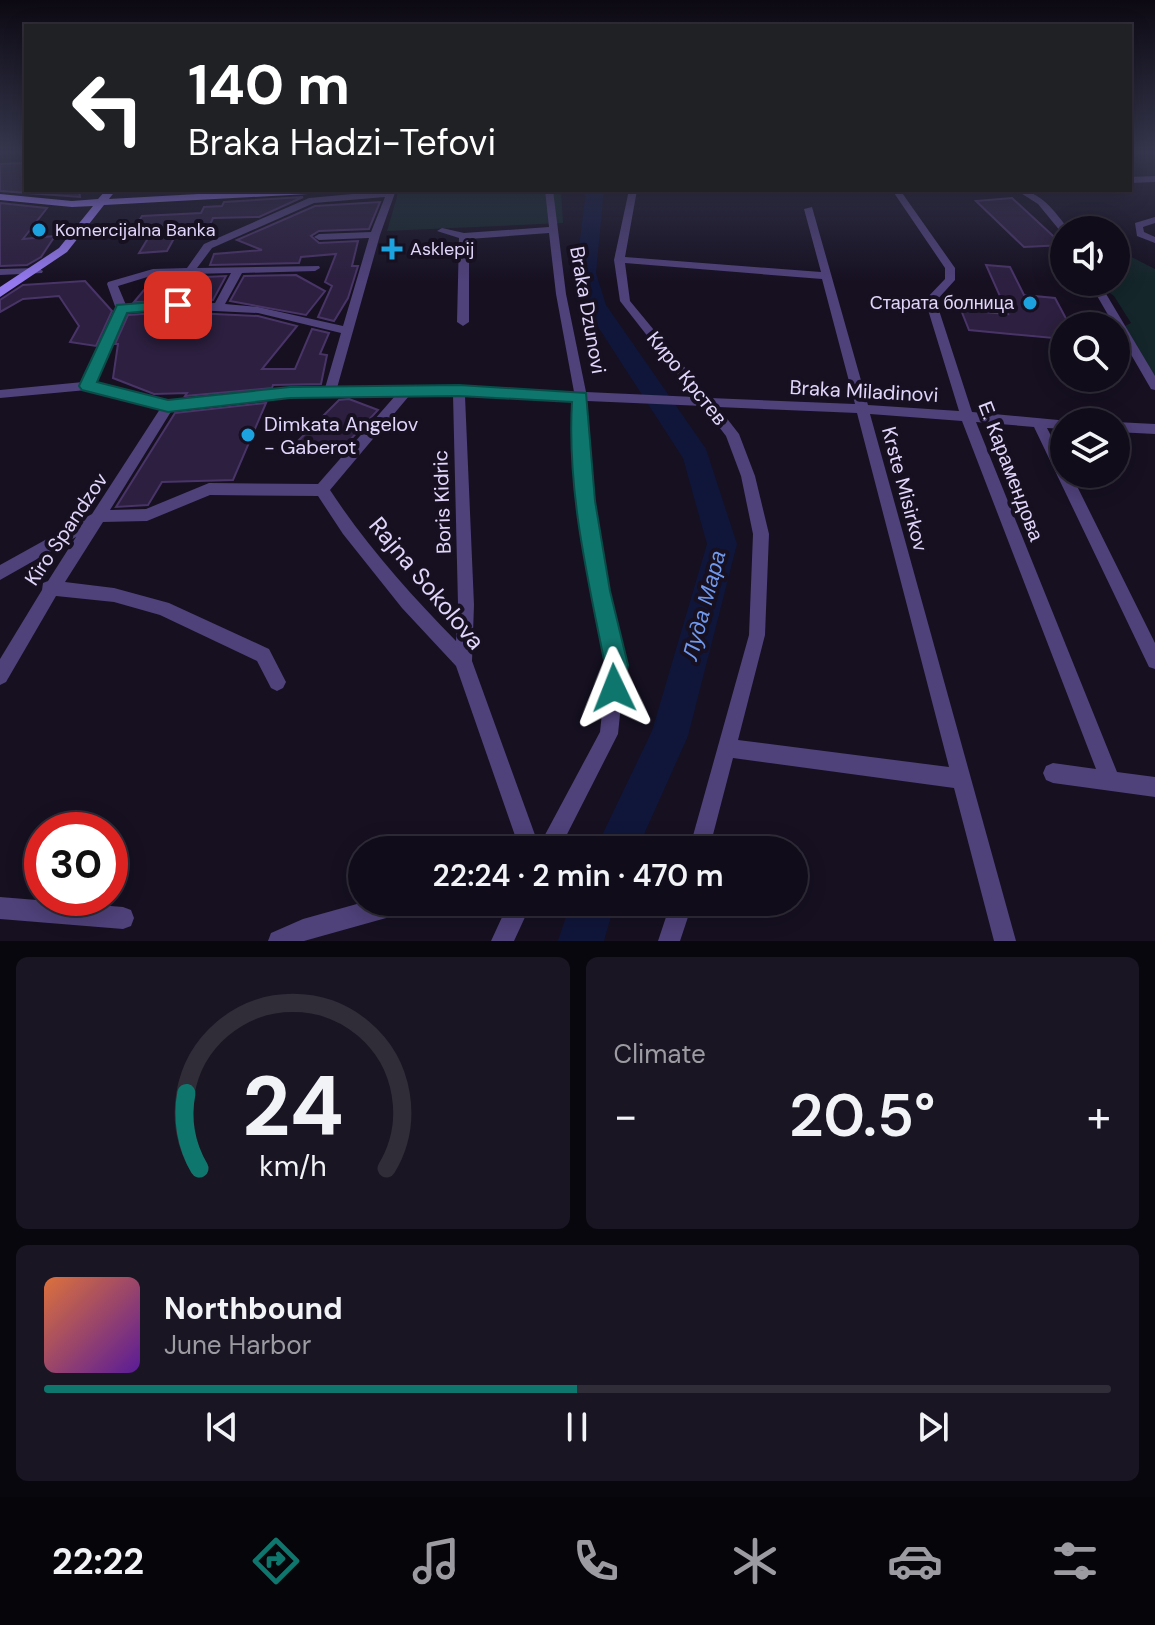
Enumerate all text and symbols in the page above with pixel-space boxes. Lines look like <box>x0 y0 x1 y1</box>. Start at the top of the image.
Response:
text: 140 m <box>188 48 350 121</box>
icon: left <box>56 56 160 160</box>
text: Braka Hadzi-Tefovi <box>188 119 496 166</box>
map controls <box>1050 216 1130 488</box>
button: sound <box>1050 216 1130 296</box>
place label: Komercijalna Banka <box>55 218 216 242</box>
marker: Komercijalna Banka <box>30 221 48 239</box>
place label: Asklepij <box>410 237 474 261</box>
marker: Asklepij <box>381 238 403 260</box>
street label: Braka Dzunovi <box>564 244 612 376</box>
pin <box>144 271 212 339</box>
icon: arrive <box>156 283 200 327</box>
place label: Старата болница <box>870 291 1015 315</box>
marker: Старата болница <box>1021 294 1039 312</box>
button: search <box>1050 312 1130 392</box>
street label: Киро Крстев <box>641 326 733 430</box>
street label: Braka Miladinovi <box>789 374 939 408</box>
street label: Е. Карамендова <box>972 397 1050 546</box>
button: layers <box>1050 408 1130 488</box>
place label: Dimkata Angelov - Gaberot <box>264 411 419 460</box>
street label: Krste Misirkov <box>876 424 934 555</box>
marker: Dimkata Angelov - Gaberot <box>239 426 257 444</box>
street label: Boris Kidric <box>427 450 457 554</box>
street label: Kiro Spandzov <box>19 467 114 590</box>
street label: Rajna Sokolova <box>363 510 491 656</box>
water label: Луда Мара <box>675 547 732 665</box>
position arrow <box>572 646 656 730</box>
speed limit sign: 30 <box>24 812 128 916</box>
text: 22:24 · 2 min · 470 m <box>433 856 723 895</box>
text: Climate <box>614 1037 706 1071</box>
text: 24 <box>242 1052 344 1161</box>
text: 20.5° <box>789 1076 935 1155</box>
text: − <box>614 1087 638 1145</box>
text: + <box>1087 1087 1111 1145</box>
text: km/h <box>259 1148 327 1185</box>
text: Northbound <box>164 1289 343 1328</box>
text: June Harbor <box>164 1328 311 1362</box>
icon: previous <box>200 1405 244 1449</box>
icon: pause <box>555 1405 599 1449</box>
icon: next <box>911 1405 955 1449</box>
icon: directions <box>248 1533 304 1589</box>
icon: music <box>408 1533 464 1589</box>
icon: phone <box>568 1533 624 1589</box>
icon: climate <box>727 1533 783 1589</box>
icon: car <box>887 1533 943 1589</box>
icon: filters <box>1047 1533 1103 1589</box>
text: 22:22 <box>52 1538 144 1585</box>

